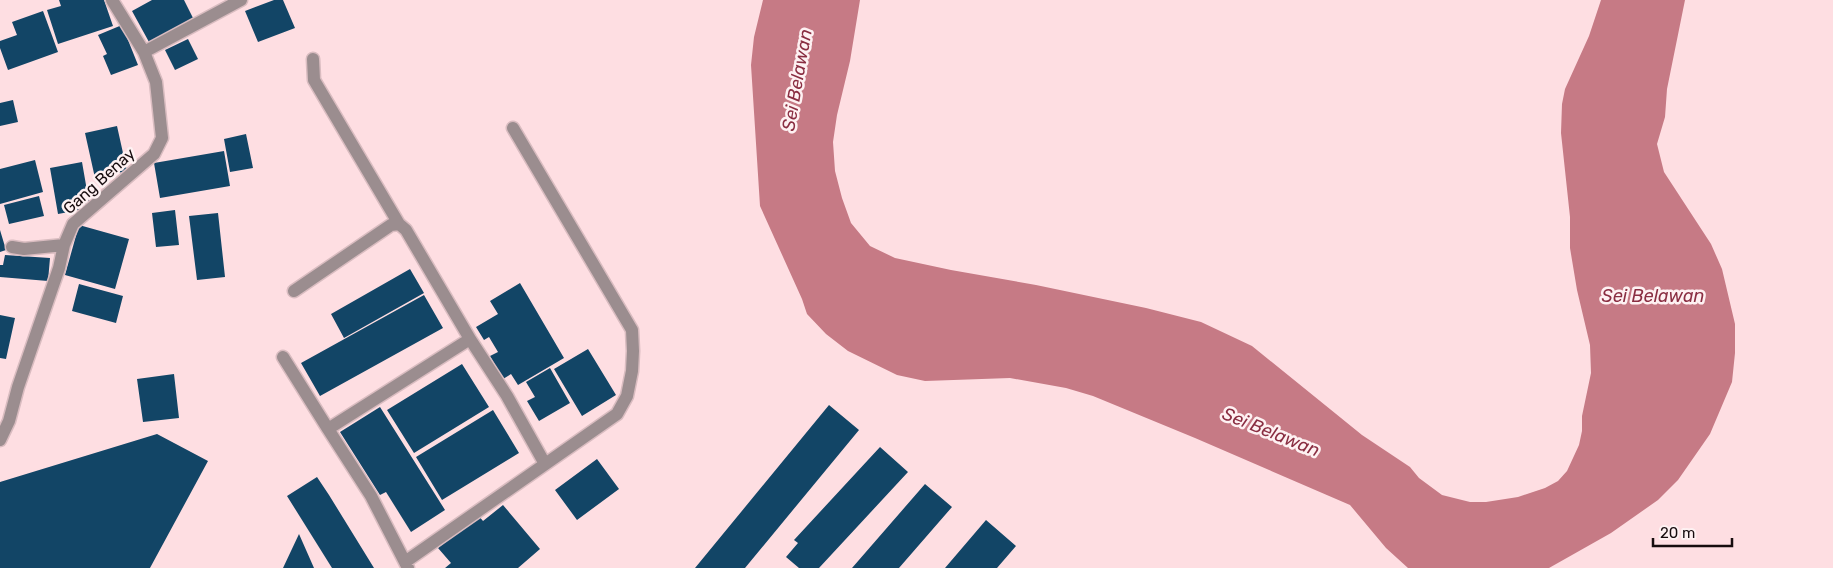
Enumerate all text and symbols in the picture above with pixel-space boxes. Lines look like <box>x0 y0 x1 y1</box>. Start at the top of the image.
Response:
water label: Sei Belawan <box>777 27 817 133</box>
street label: Gang Benay <box>59 144 139 218</box>
water label: Sei Belawan <box>1601 285 1705 307</box>
water label: Sei Belawan <box>1219 402 1323 462</box>
scale bar <box>1653 516 1732 548</box>
text: 20 m <box>1660 524 1695 542</box>

